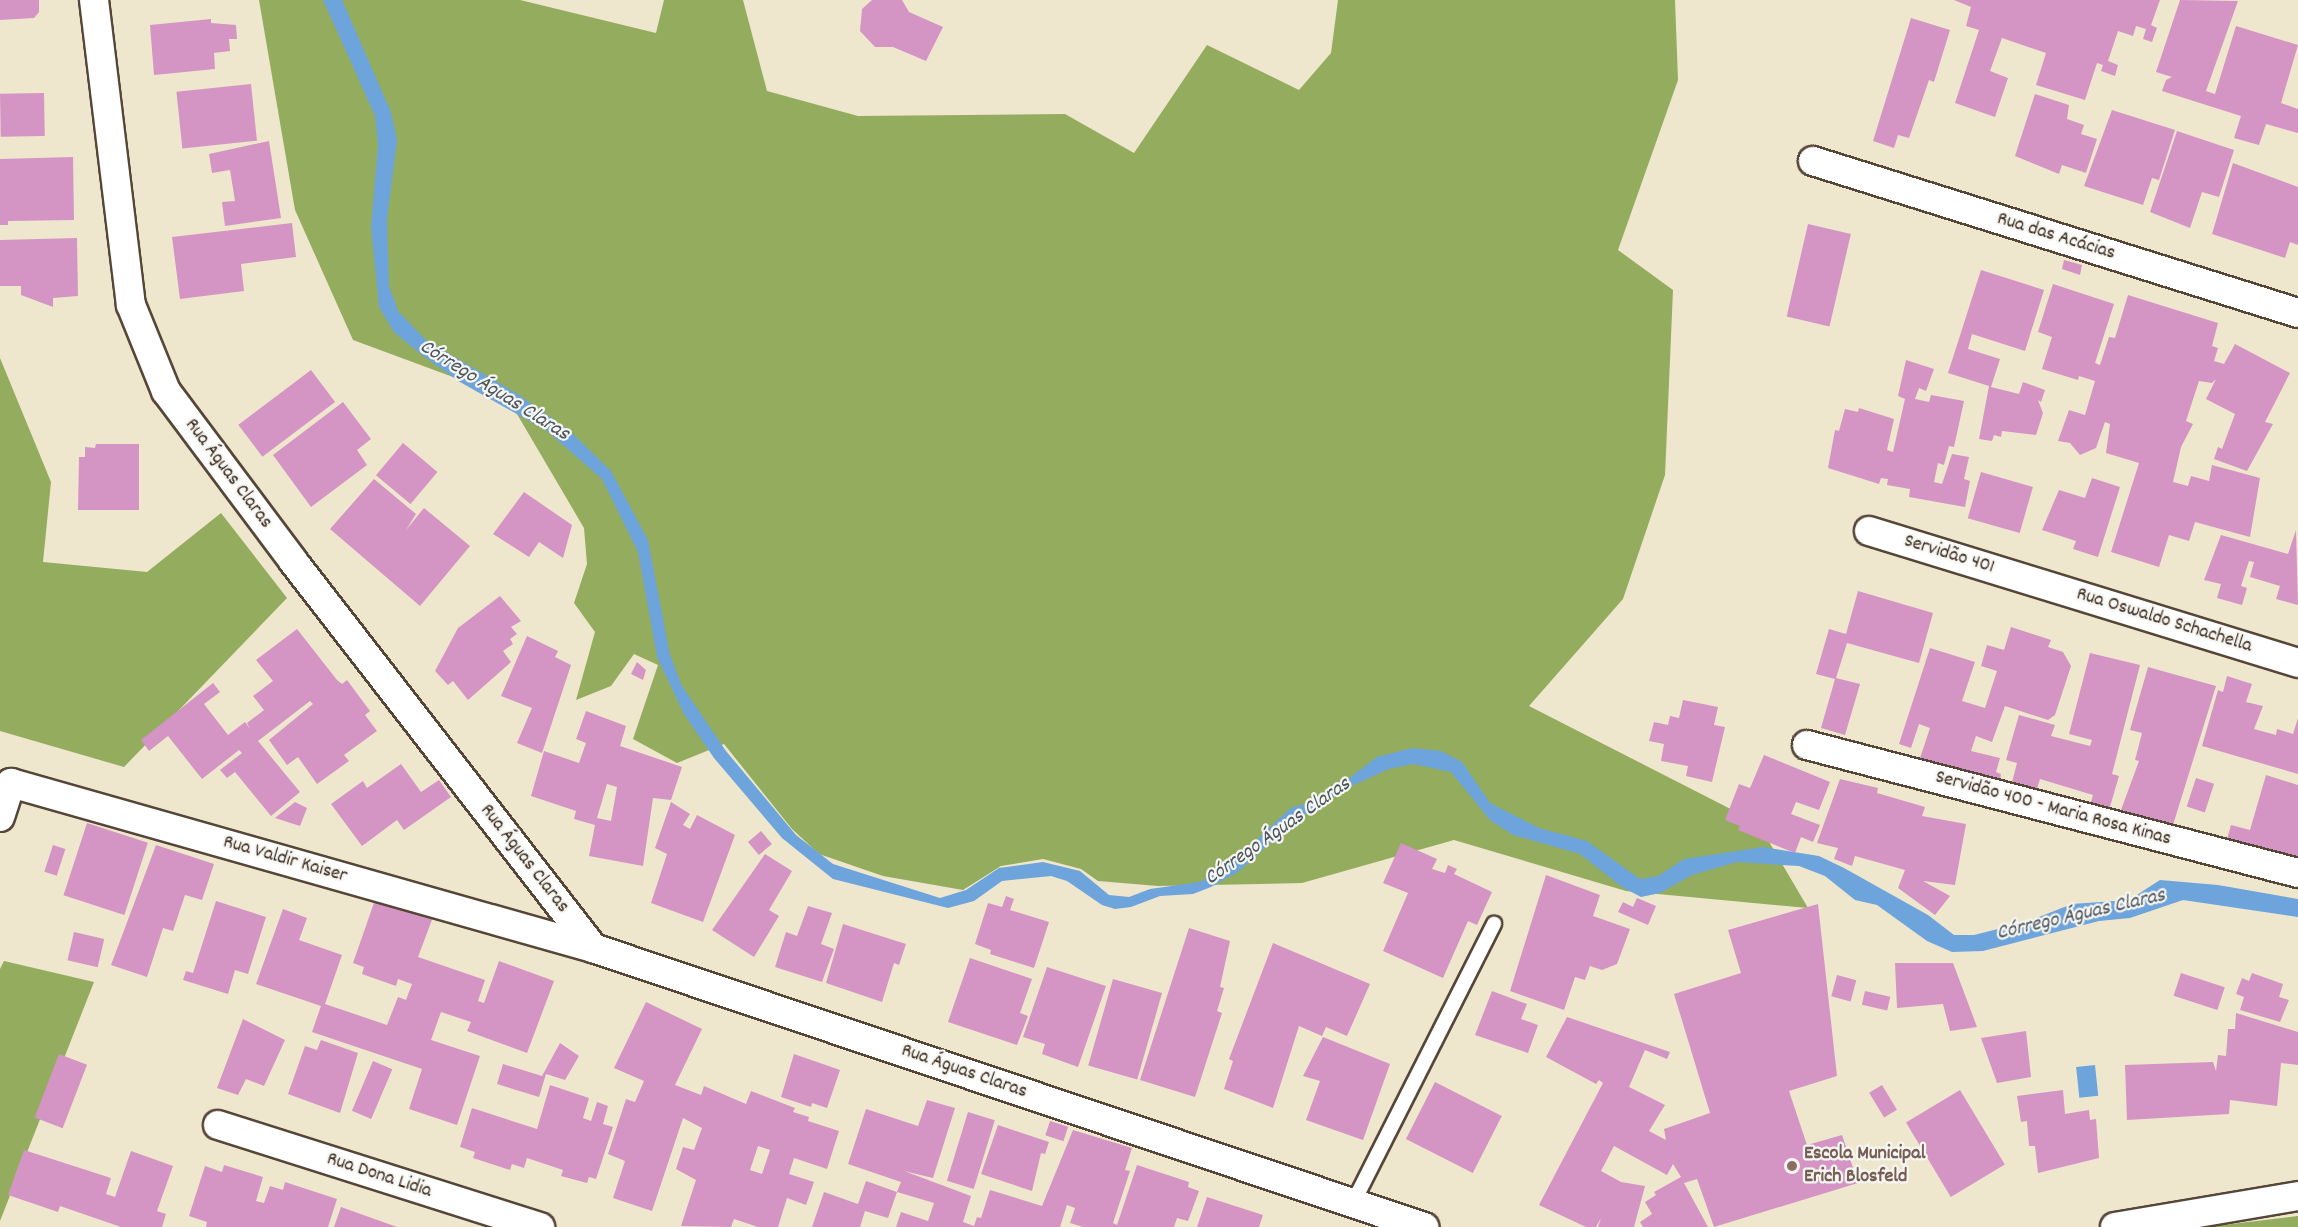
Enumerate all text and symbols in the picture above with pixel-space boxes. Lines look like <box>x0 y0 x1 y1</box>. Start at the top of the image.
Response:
street label: Rua das Acácias <box>1994 208 2118 266</box>
water label: Córrego Águas Claras <box>414 335 574 447</box>
street label: Rua Águas Claras <box>179 414 277 534</box>
street label: Servidão 401 <box>1901 530 1997 580</box>
street label: Rua Oswaldo Schachella <box>2073 583 2255 659</box>
street label: Servidão 400 - Maria Rosa Kinas <box>1932 766 2174 852</box>
water label: Córrego Águas Claras <box>1200 772 1356 892</box>
street label: Rua Águas Claras <box>474 800 574 918</box>
street label: Rua Valdir Kaiser <box>220 831 350 889</box>
water label: Córrego Águas Claras <box>1994 883 2168 947</box>
street label: Rua Águas Claras <box>898 1039 1030 1105</box>
place label: Escola Municipal Erich Blosfeld <box>1804 1142 1925 1189</box>
street label: Rua Dona Lidia <box>323 1148 435 1204</box>
marker: Escola Municipal Erich Blosfeld <box>1785 1159 1799 1173</box>

